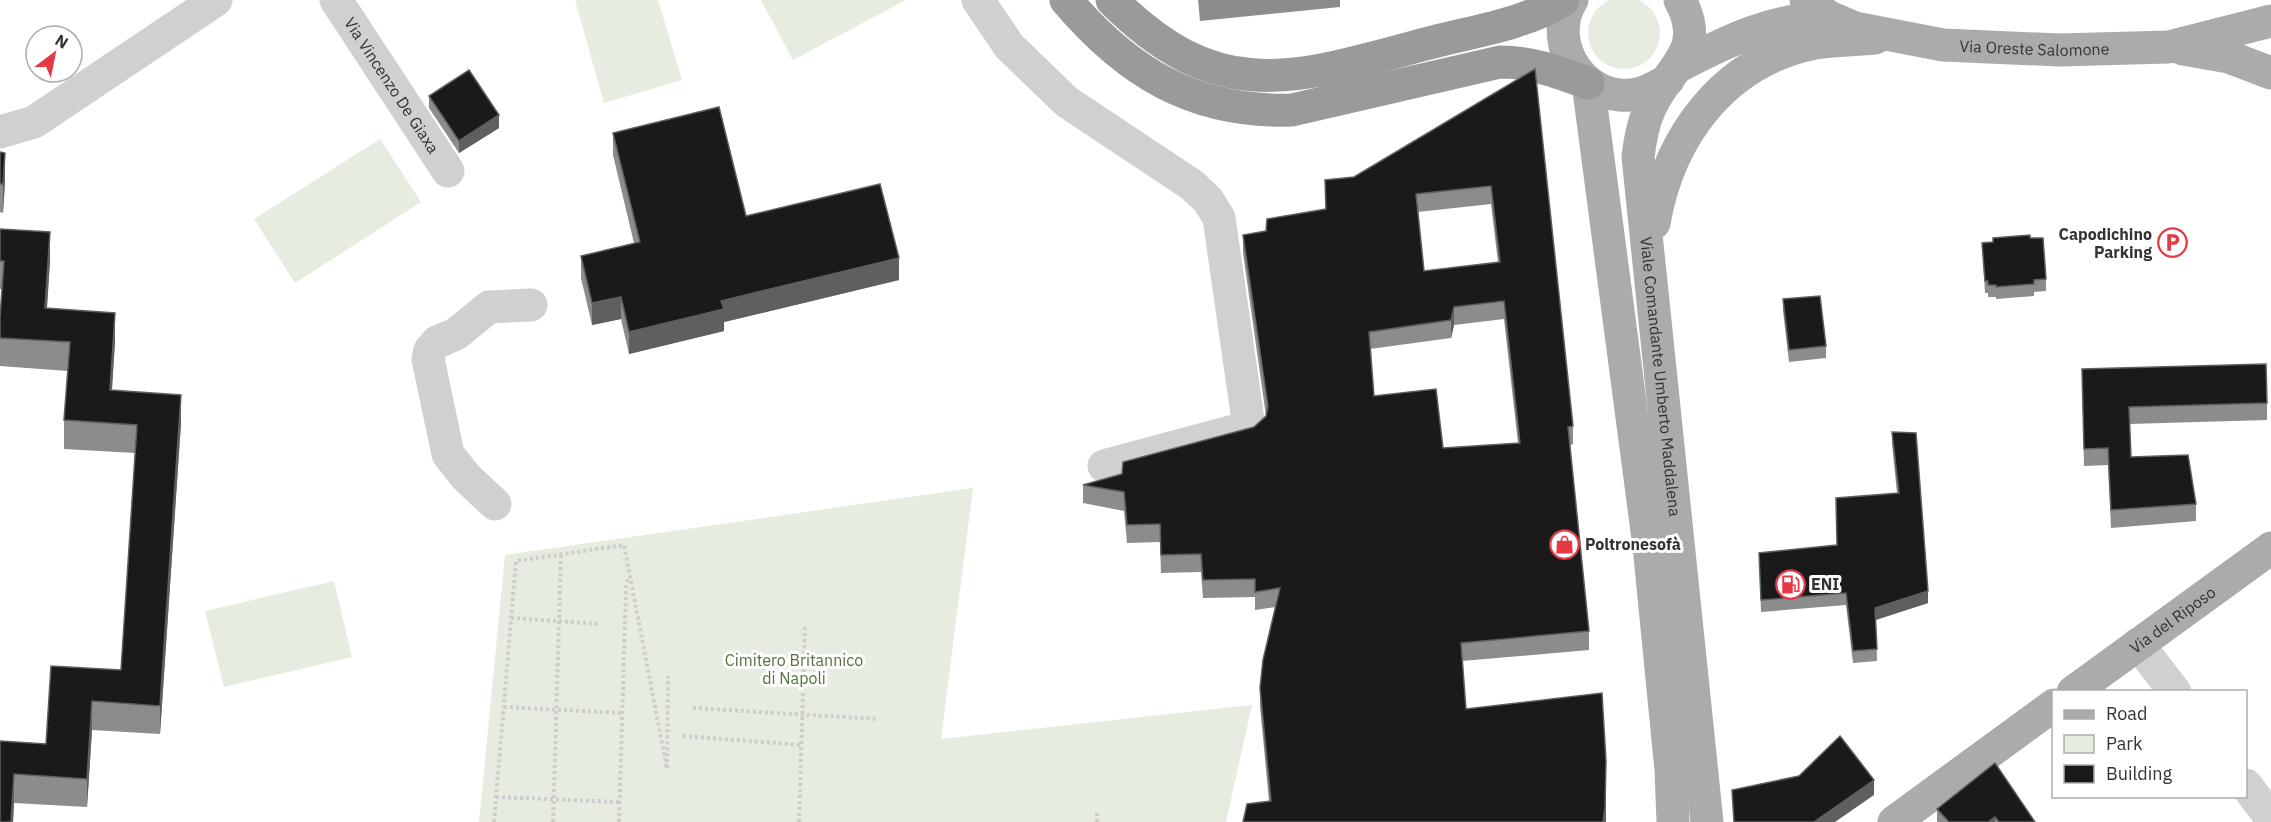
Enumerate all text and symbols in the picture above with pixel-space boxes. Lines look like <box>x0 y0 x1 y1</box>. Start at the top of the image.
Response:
street label: Via Vincenzo De Giaxa <box>340 14 444 157</box>
north arrow <box>24 24 84 84</box>
text: N <box>52 30 72 53</box>
street label: Via Oreste Salomone <box>1959 36 2110 60</box>
place label: Capodichino Parking <box>2058 224 2152 262</box>
parking icon: Capodichino Parking <box>2157 227 2189 259</box>
street label: Viale Comandante Umberto Maddalena <box>1636 236 1685 518</box>
shop icon: Poltronesofà <box>1548 528 1580 560</box>
place label: Poltronesofà <box>1585 534 1681 554</box>
fuel station icon: ENI <box>1774 568 1806 600</box>
place label: ENI <box>1811 574 1839 594</box>
street label: Via del Riposo <box>2126 582 2219 658</box>
park label: Cimitero Britannico di Napoli <box>725 650 863 688</box>
legend <box>2052 690 2247 798</box>
text: Road <box>2106 702 2147 725</box>
text: Park <box>2106 732 2143 755</box>
text: Building <box>2106 762 2173 785</box>

